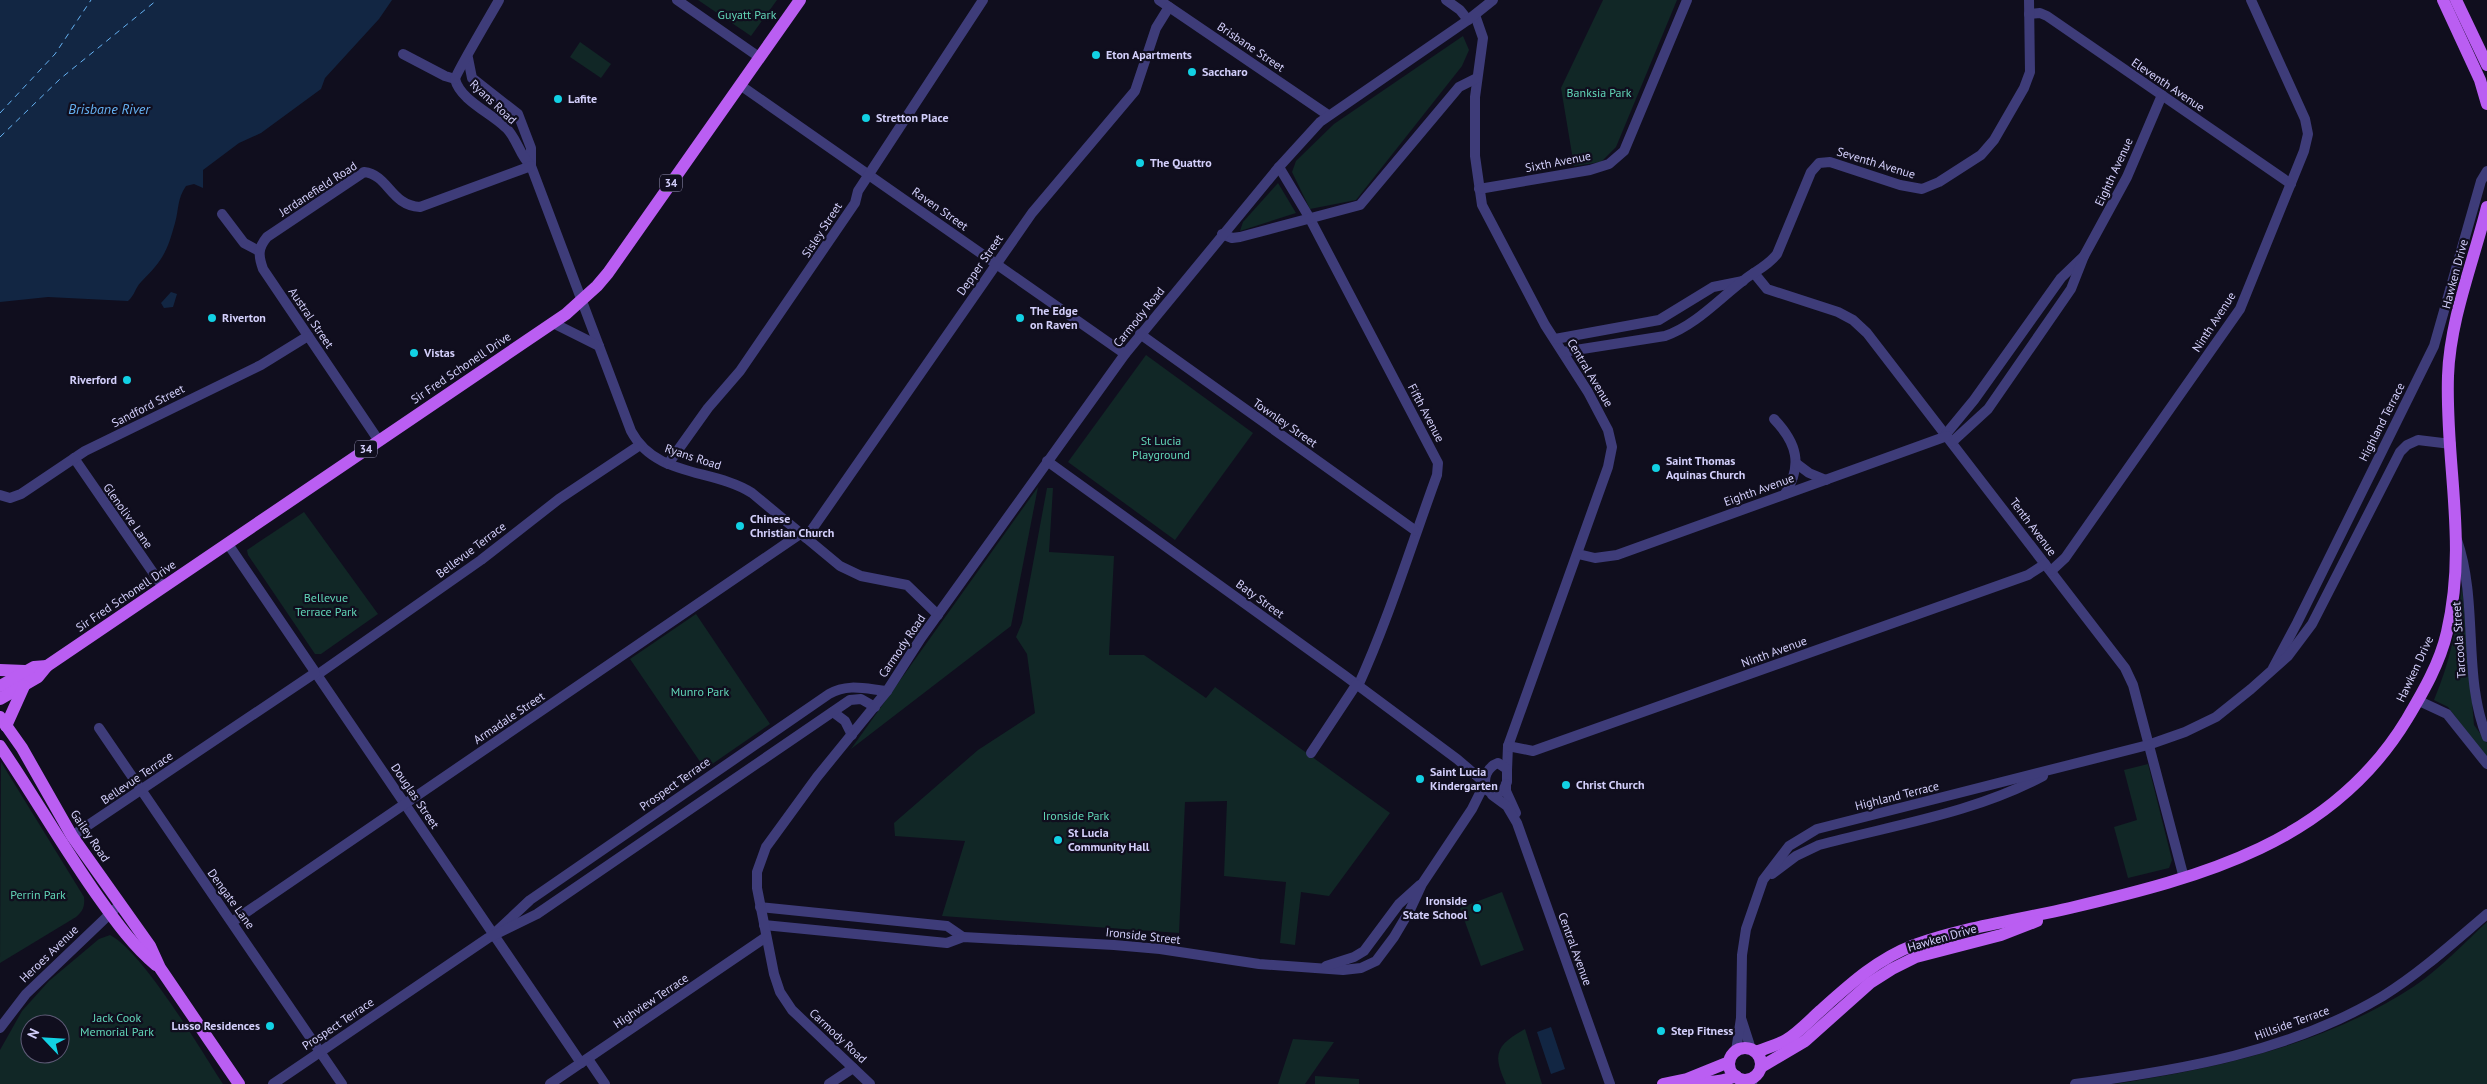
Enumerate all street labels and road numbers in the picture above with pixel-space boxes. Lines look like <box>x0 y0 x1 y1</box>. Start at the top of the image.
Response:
street label: Brisbane Street <box>1215 18 1288 75</box>
street label: Eleventh Avenue <box>2129 55 2208 115</box>
street label: Ryans Road <box>467 76 520 127</box>
street label: Eighth Avenue <box>2091 135 2136 208</box>
street label: Seventh Avenue <box>1835 143 1917 182</box>
street label: Sixth Avenue <box>1524 148 1592 175</box>
street label: Jerdanefield Road <box>275 158 360 220</box>
road number: 34 <box>660 174 682 192</box>
street label: Raven Street <box>909 184 971 233</box>
street label: Sisley Street <box>798 199 845 260</box>
street label: Depper Street <box>953 231 1006 298</box>
street label: Hawken Drive <box>2438 238 2471 310</box>
street label: Carmody Road <box>1110 284 1167 350</box>
street label: Austral Street <box>286 285 337 351</box>
street label: Ninth Avenue <box>2189 289 2239 355</box>
street label: Sir Fred Schonell Drive <box>408 329 514 407</box>
street label: Central Avenue <box>1564 336 1617 410</box>
street label: Highland Terrace <box>2355 380 2408 464</box>
street label: Sandford Street <box>109 381 187 430</box>
street label: Fifth Avenue <box>1405 381 1448 445</box>
street label: Townley Street <box>1250 395 1320 450</box>
road number: 34 <box>355 440 377 458</box>
street label: Ryans Road <box>663 440 723 473</box>
street label: Eighth Avenue <box>1722 470 1796 509</box>
street label: Glenolive Lane <box>100 480 156 551</box>
street label: Tenth Avenue <box>2007 495 2060 559</box>
street label: Bellevue Terrace <box>433 518 509 581</box>
street label: Sir Fred Schonell Drive <box>73 557 179 635</box>
street label: Baty Street <box>1233 576 1287 621</box>
street label: Tarcoola Street <box>2448 601 2469 679</box>
street label: Carmody Road <box>875 611 928 680</box>
street label: Ninth Avenue <box>1739 633 1809 670</box>
street label: Hawken Drive <box>2393 633 2436 704</box>
street label: Armadale Street <box>470 688 547 747</box>
street label: Bellevue Terrace <box>98 748 176 807</box>
street label: Prospect Terrace <box>636 754 713 814</box>
street label: Douglas Street <box>388 760 443 831</box>
street label: Highland Terrace <box>1853 778 1940 813</box>
street label: Gailey Road <box>68 807 113 865</box>
street label: Dengate Lane <box>205 866 258 932</box>
street label: Central Avenue <box>1555 910 1596 988</box>
street label: Hawken Drive <box>1906 920 1978 955</box>
street label: Heroes Avenue <box>16 922 81 985</box>
street label: Ironside Street <box>1105 924 1181 947</box>
street label: Highview Terrace <box>610 970 691 1031</box>
street label: Prospect Terrace <box>299 994 376 1053</box>
street label: Hillside Terrace <box>2252 1002 2331 1043</box>
street label: Carmody Road <box>806 1005 870 1066</box>

